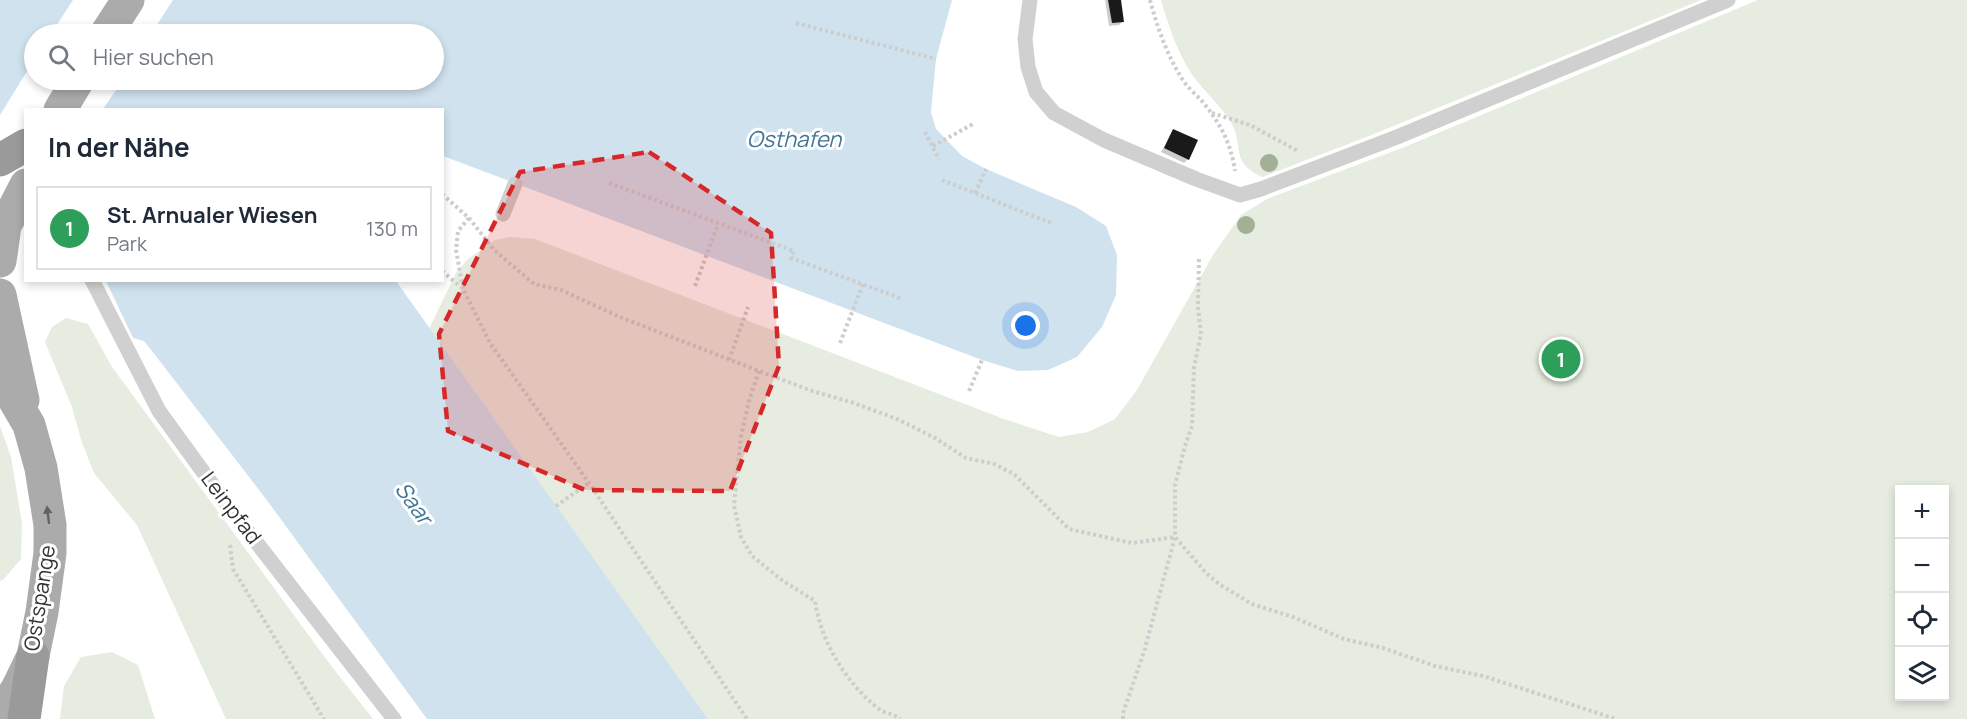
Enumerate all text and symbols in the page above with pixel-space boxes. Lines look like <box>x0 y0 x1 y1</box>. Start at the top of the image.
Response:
search box <box>24 24 444 90</box>
icon: search <box>45 41 78 74</box>
text: Hier suchen <box>93 42 214 72</box>
water label: Osthafen <box>747 124 842 154</box>
text: In der Nähe <box>48 129 190 165</box>
text: St. Arnualer Wiesen <box>107 200 317 230</box>
text: 1 <box>65 215 74 242</box>
text: 130 m <box>366 215 418 242</box>
text: Park <box>107 230 147 257</box>
your location <box>1011 311 1040 340</box>
pin: 1 <box>1542 336 1580 382</box>
street label: Leinpfad <box>195 465 268 549</box>
water label: Saar <box>388 476 441 533</box>
map controls <box>1895 485 1949 701</box>
button: + <box>1895 485 1949 539</box>
one-way arrow <box>44 505 53 524</box>
button: − <box>1895 539 1949 593</box>
street label: Ostspange <box>17 543 61 653</box>
button: locate <box>1895 593 1949 647</box>
button: layers <box>1895 647 1949 701</box>

